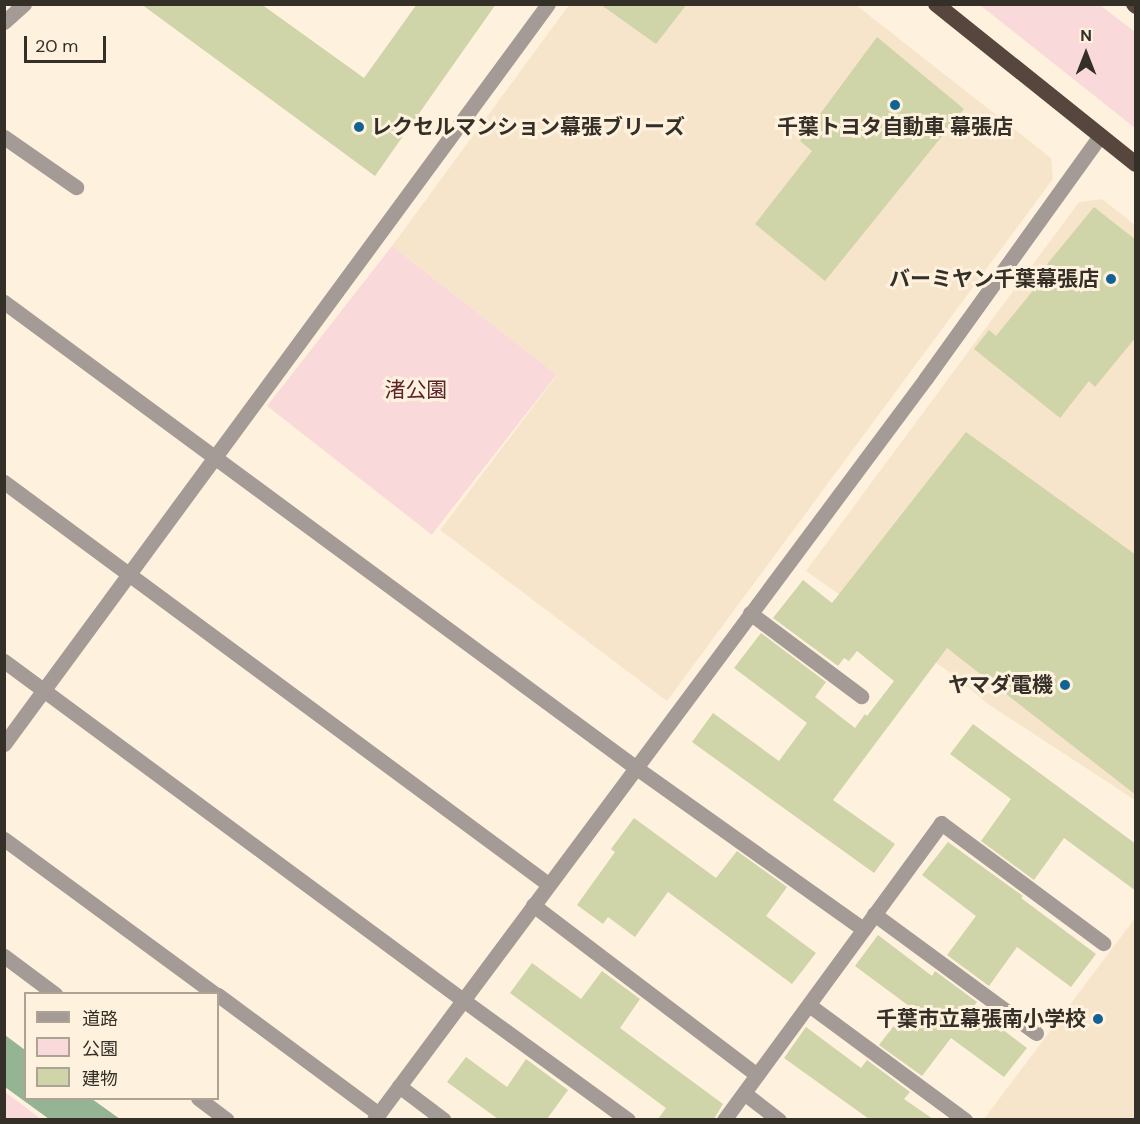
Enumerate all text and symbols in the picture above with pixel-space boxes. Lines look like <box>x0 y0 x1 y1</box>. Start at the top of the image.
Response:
scale bar <box>27 24 110 62</box>
north arrow <box>1056 24 1116 84</box>
text: N <box>1080 25 1092 46</box>
text: 20 m <box>35 34 78 58</box>
marker: 千葉トヨタ自動車 幕張店 <box>888 98 902 112</box>
place label: レクセルマンション幕張ブリーズ <box>371 114 686 140</box>
place label: 千葉トヨタ自動車 幕張店 <box>777 114 1013 140</box>
marker: レクセルマンション幕張ブリーズ <box>352 120 366 134</box>
place label: バーミヤン千葉幕張店 <box>889 266 1099 292</box>
marker: バーミヤン千葉幕張店 <box>1104 272 1118 286</box>
park label: 渚公園 <box>385 377 447 403</box>
place label: ヤマダ電機 <box>948 672 1053 698</box>
marker: ヤマダ電機 <box>1058 678 1072 692</box>
legend <box>24 992 219 1100</box>
place label: 千葉市立幕張南小学校 <box>876 1006 1086 1032</box>
text: 道路 <box>82 1007 118 1031</box>
marker: 千葉市立幕張南小学校 <box>1091 1012 1105 1026</box>
text: 公園 <box>82 1037 118 1061</box>
text: 建物 <box>82 1067 118 1091</box>

